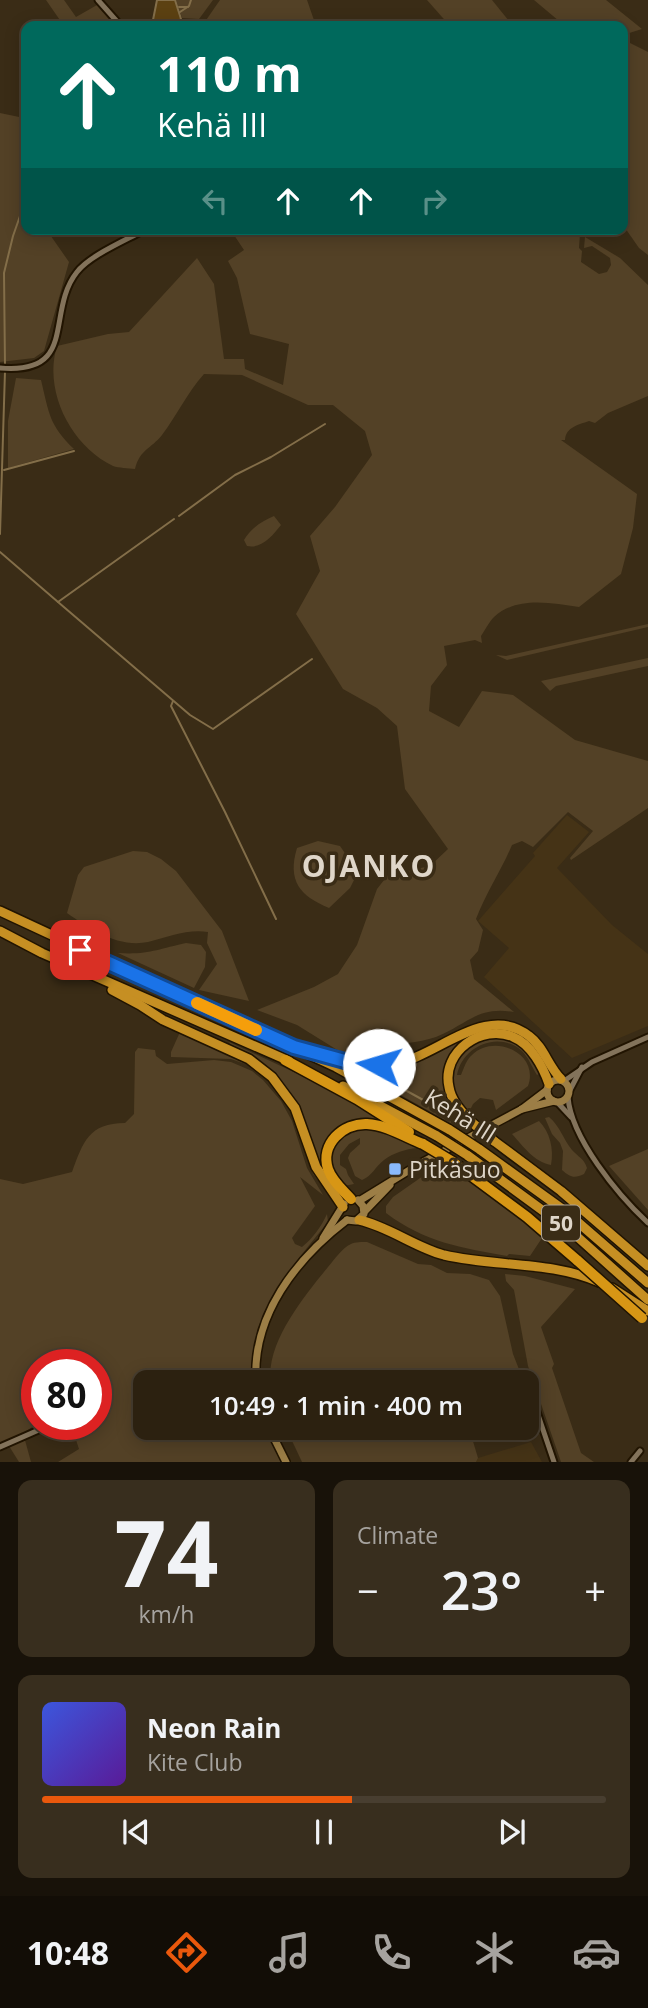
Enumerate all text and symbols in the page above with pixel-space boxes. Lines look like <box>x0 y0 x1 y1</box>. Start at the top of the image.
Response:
text: 110 m <box>157 40 302 106</box>
icon: ahead <box>42 49 133 140</box>
text: Kehä III <box>157 103 267 146</box>
icon: left <box>196 182 234 220</box>
icon: ahead <box>269 182 307 220</box>
icon: ahead <box>342 182 380 220</box>
icon: right <box>415 182 453 220</box>
district label: OJANKO <box>302 845 436 886</box>
pin <box>50 920 110 980</box>
icon: arrive <box>61 931 99 969</box>
position arrow <box>342 1028 416 1102</box>
street label: Kehä III <box>419 1080 503 1150</box>
place label: Pitkäsuo <box>409 1153 501 1185</box>
marker: Pitkäsuo <box>387 1161 403 1177</box>
road number: 50 <box>542 1206 580 1240</box>
speed limit sign: 80 <box>21 1349 112 1440</box>
text: 10:49 · 1 min · 400 m <box>209 1387 463 1423</box>
text: 74 <box>114 1490 219 1614</box>
text: Climate <box>357 1519 438 1551</box>
text: 23° <box>441 1554 522 1625</box>
text: − <box>357 1564 379 1616</box>
text: + <box>584 1564 606 1616</box>
text: km/h <box>139 1598 194 1630</box>
text: Neon Rain <box>147 1710 281 1746</box>
text: Kite Club <box>147 1746 242 1778</box>
icon: previous <box>117 1813 155 1851</box>
icon: pause <box>305 1813 343 1851</box>
icon: next <box>493 1813 531 1851</box>
icon: directions <box>162 1928 211 1977</box>
icon: music <box>265 1928 314 1977</box>
icon: phone <box>367 1928 416 1977</box>
icon: climate <box>470 1928 519 1977</box>
icon: car <box>572 1928 621 1977</box>
text: 10:48 <box>27 1931 109 1974</box>

